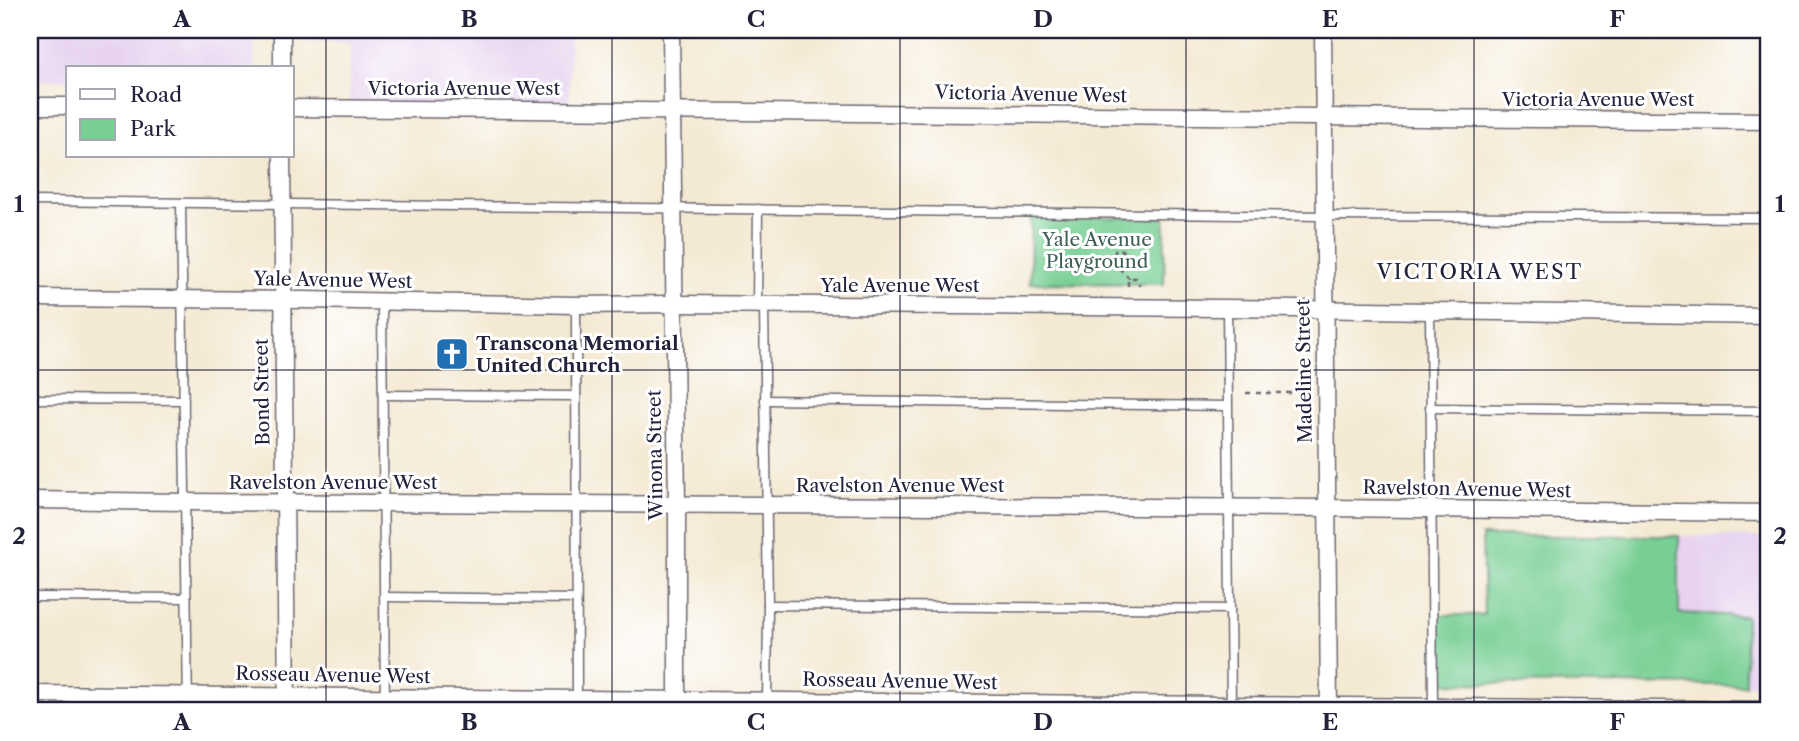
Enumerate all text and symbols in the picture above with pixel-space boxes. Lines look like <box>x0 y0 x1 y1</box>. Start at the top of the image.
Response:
text: A <box>172 5 192 33</box>
text: B <box>460 5 478 33</box>
text: C <box>747 5 765 33</box>
text: D <box>1033 5 1053 33</box>
text: E <box>1322 5 1338 33</box>
text: F <box>1609 5 1625 33</box>
legend <box>66 66 294 158</box>
street label: Victoria Avenue West <box>367 77 560 100</box>
street label: Victoria Avenue West <box>934 81 1128 107</box>
text: Road <box>130 82 182 107</box>
street label: Victoria Avenue West <box>1501 88 1694 111</box>
text: Park <box>130 116 176 141</box>
text: 1 <box>14 190 25 218</box>
text: 1 <box>1775 190 1786 218</box>
park label: Yale Avenue Playground <box>1041 228 1152 273</box>
district label: VICTORIA WEST <box>1376 259 1583 284</box>
street label: Yale Avenue West <box>252 267 413 293</box>
street label: Yale Avenue West <box>820 274 980 297</box>
street label: Madeline Street <box>1291 298 1317 443</box>
place label: Transcona Memorial United Church <box>476 332 679 377</box>
church icon: Transcona Memorial United Church <box>433 335 471 373</box>
street label: Bond Street <box>250 338 274 446</box>
street label: Winona Street <box>642 389 668 522</box>
street label: Ravelston Avenue West <box>229 471 438 494</box>
street label: Ravelston Avenue West <box>796 474 1005 497</box>
street label: Ravelston Avenue West <box>1362 476 1572 502</box>
text: 2 <box>12 522 26 550</box>
text: 2 <box>1773 522 1787 550</box>
street label: Rosseau Avenue West <box>235 662 431 688</box>
street label: Rosseau Avenue West <box>802 668 998 694</box>
text: A <box>172 708 192 736</box>
text: B <box>460 708 478 736</box>
text: C <box>747 708 765 736</box>
text: D <box>1033 708 1053 736</box>
text: E <box>1322 708 1338 736</box>
text: F <box>1609 708 1625 736</box>

